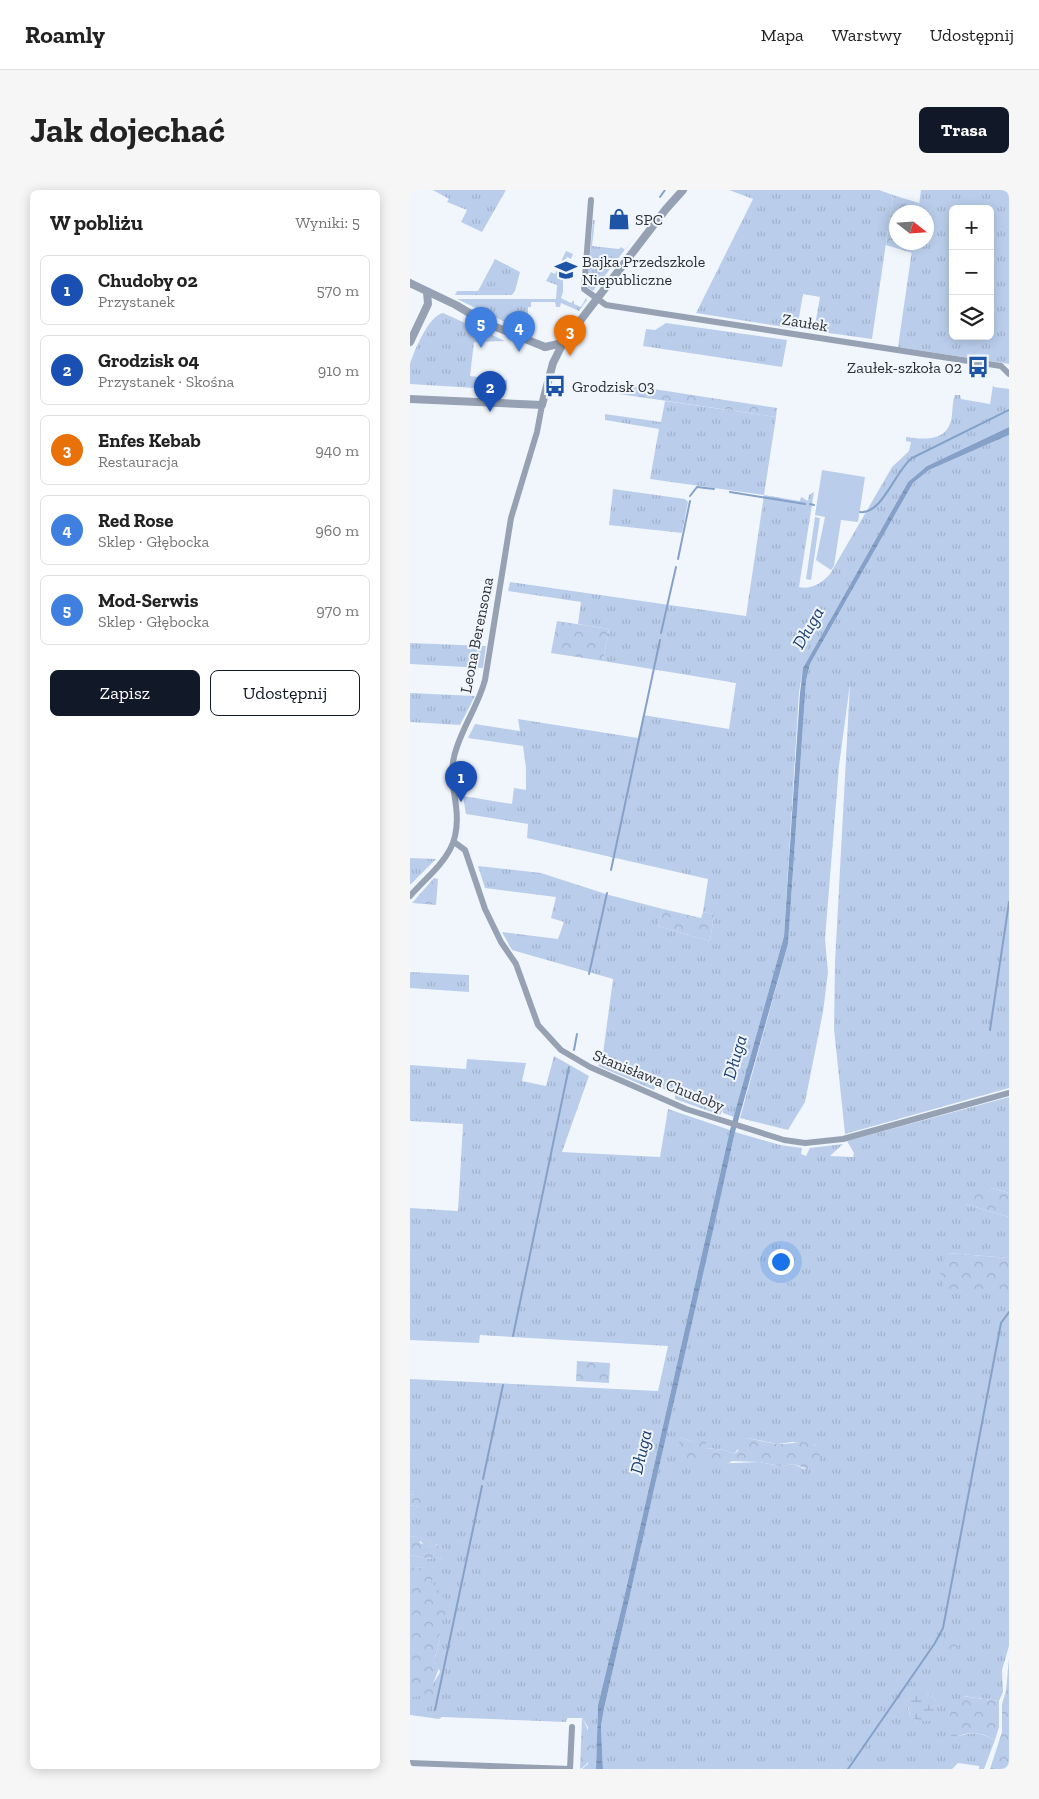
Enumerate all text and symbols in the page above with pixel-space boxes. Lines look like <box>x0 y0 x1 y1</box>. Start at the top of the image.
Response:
text: Roamly <box>25 20 105 49</box>
text: Mapa <box>761 24 804 46</box>
text: Warstwy <box>832 24 902 46</box>
text: Udostępnij <box>930 24 1014 46</box>
button: Trasa <box>919 107 1009 153</box>
text: Jak dojechać <box>30 109 225 151</box>
north arrow <box>889 205 934 250</box>
map controls <box>949 205 994 340</box>
button: + <box>949 205 994 250</box>
shop icon: SPC <box>606 206 632 232</box>
text: W pobliżu <box>50 210 143 235</box>
place label: SPC <box>635 210 663 229</box>
text: Wyniki: 5 <box>296 213 360 232</box>
button: − <box>949 250 994 295</box>
place label: Bajka Przedszkole Niepubliczne <box>582 252 705 289</box>
school or university icon: Bajka Przedszkole Niepubliczne <box>553 257 579 283</box>
text: Chudoby 02 <box>98 269 198 292</box>
text: 1 <box>64 281 70 300</box>
text: 570 m <box>317 281 359 300</box>
text: Przystanek <box>98 292 175 311</box>
button: layers <box>949 295 994 340</box>
pin: 5 <box>465 307 497 348</box>
street label: Zaułek <box>781 310 830 336</box>
pin: 4 <box>503 311 535 352</box>
pin: 3 <box>554 315 586 356</box>
text: Grodzisk 04 <box>98 349 199 372</box>
bus stop icon: Zaułek-szkoła 02 <box>965 354 991 380</box>
place label: Zaułek-szkoła 02 <box>847 358 962 377</box>
text: 2 <box>63 361 71 380</box>
text: 910 m <box>318 361 359 380</box>
pin: 2 <box>474 371 506 412</box>
text: Przystanek · Skośna <box>98 372 234 391</box>
bus stop icon: Grodzisk 03 <box>542 373 568 399</box>
place label: Grodzisk 03 <box>572 377 655 396</box>
text: Enfes Kebab <box>98 429 201 452</box>
text: 3 <box>63 441 71 460</box>
text: 940 m <box>315 441 359 460</box>
text: Restauracja <box>98 452 178 471</box>
text: Red Rose <box>98 509 173 532</box>
text: 4 <box>62 521 72 540</box>
text: 960 m <box>315 521 359 540</box>
text: Sklep · Głębocka <box>98 532 209 551</box>
street label: Leona Berensona <box>456 575 497 695</box>
text: Mod-Serwis <box>98 589 198 612</box>
text: 5 <box>63 601 71 620</box>
text: 970 m <box>316 601 359 620</box>
water label: Długa <box>787 603 829 653</box>
text: Sklep · Głębocka <box>98 612 209 631</box>
button: Zapisz <box>50 670 200 716</box>
button: Udostępnij <box>210 670 360 716</box>
pin: 1 <box>445 761 477 802</box>
water label: Długa <box>718 1032 752 1082</box>
street label: Stanisława Chudoby <box>590 1045 728 1116</box>
your location <box>768 1249 794 1275</box>
water label: Długa <box>625 1428 657 1476</box>

